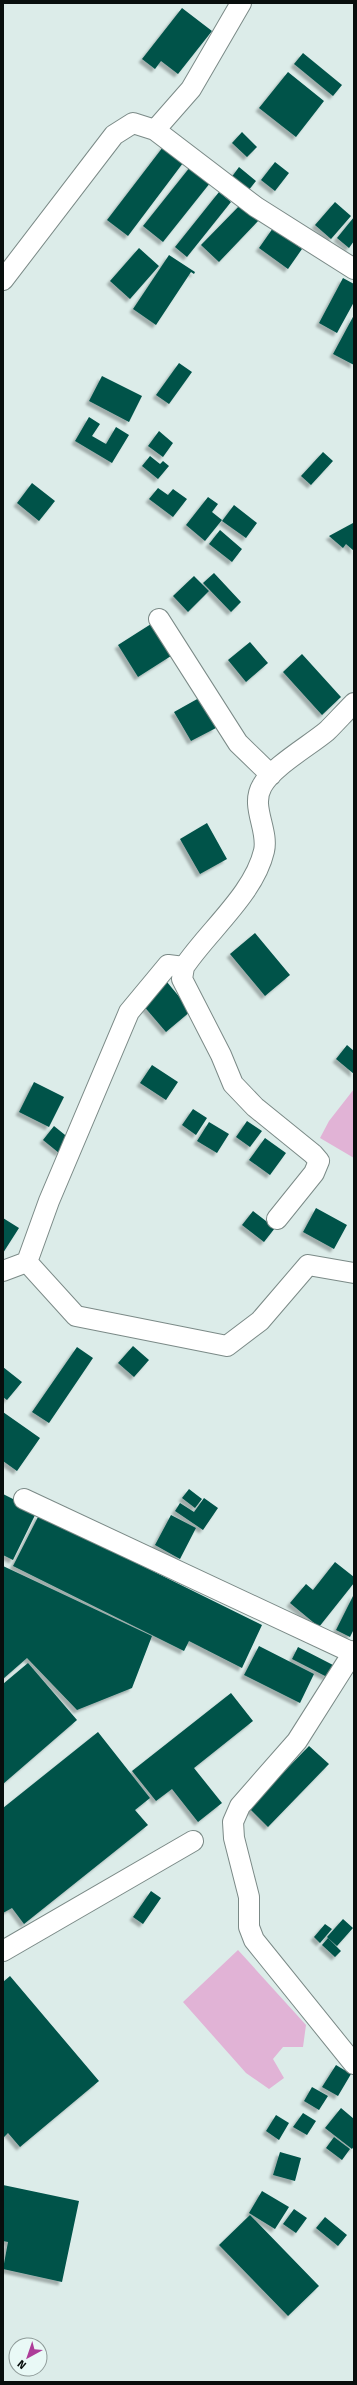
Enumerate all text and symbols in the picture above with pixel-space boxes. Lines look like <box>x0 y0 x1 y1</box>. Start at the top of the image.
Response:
north arrow <box>8 2337 48 2377</box>
text: N <box>15 2357 29 2372</box>

